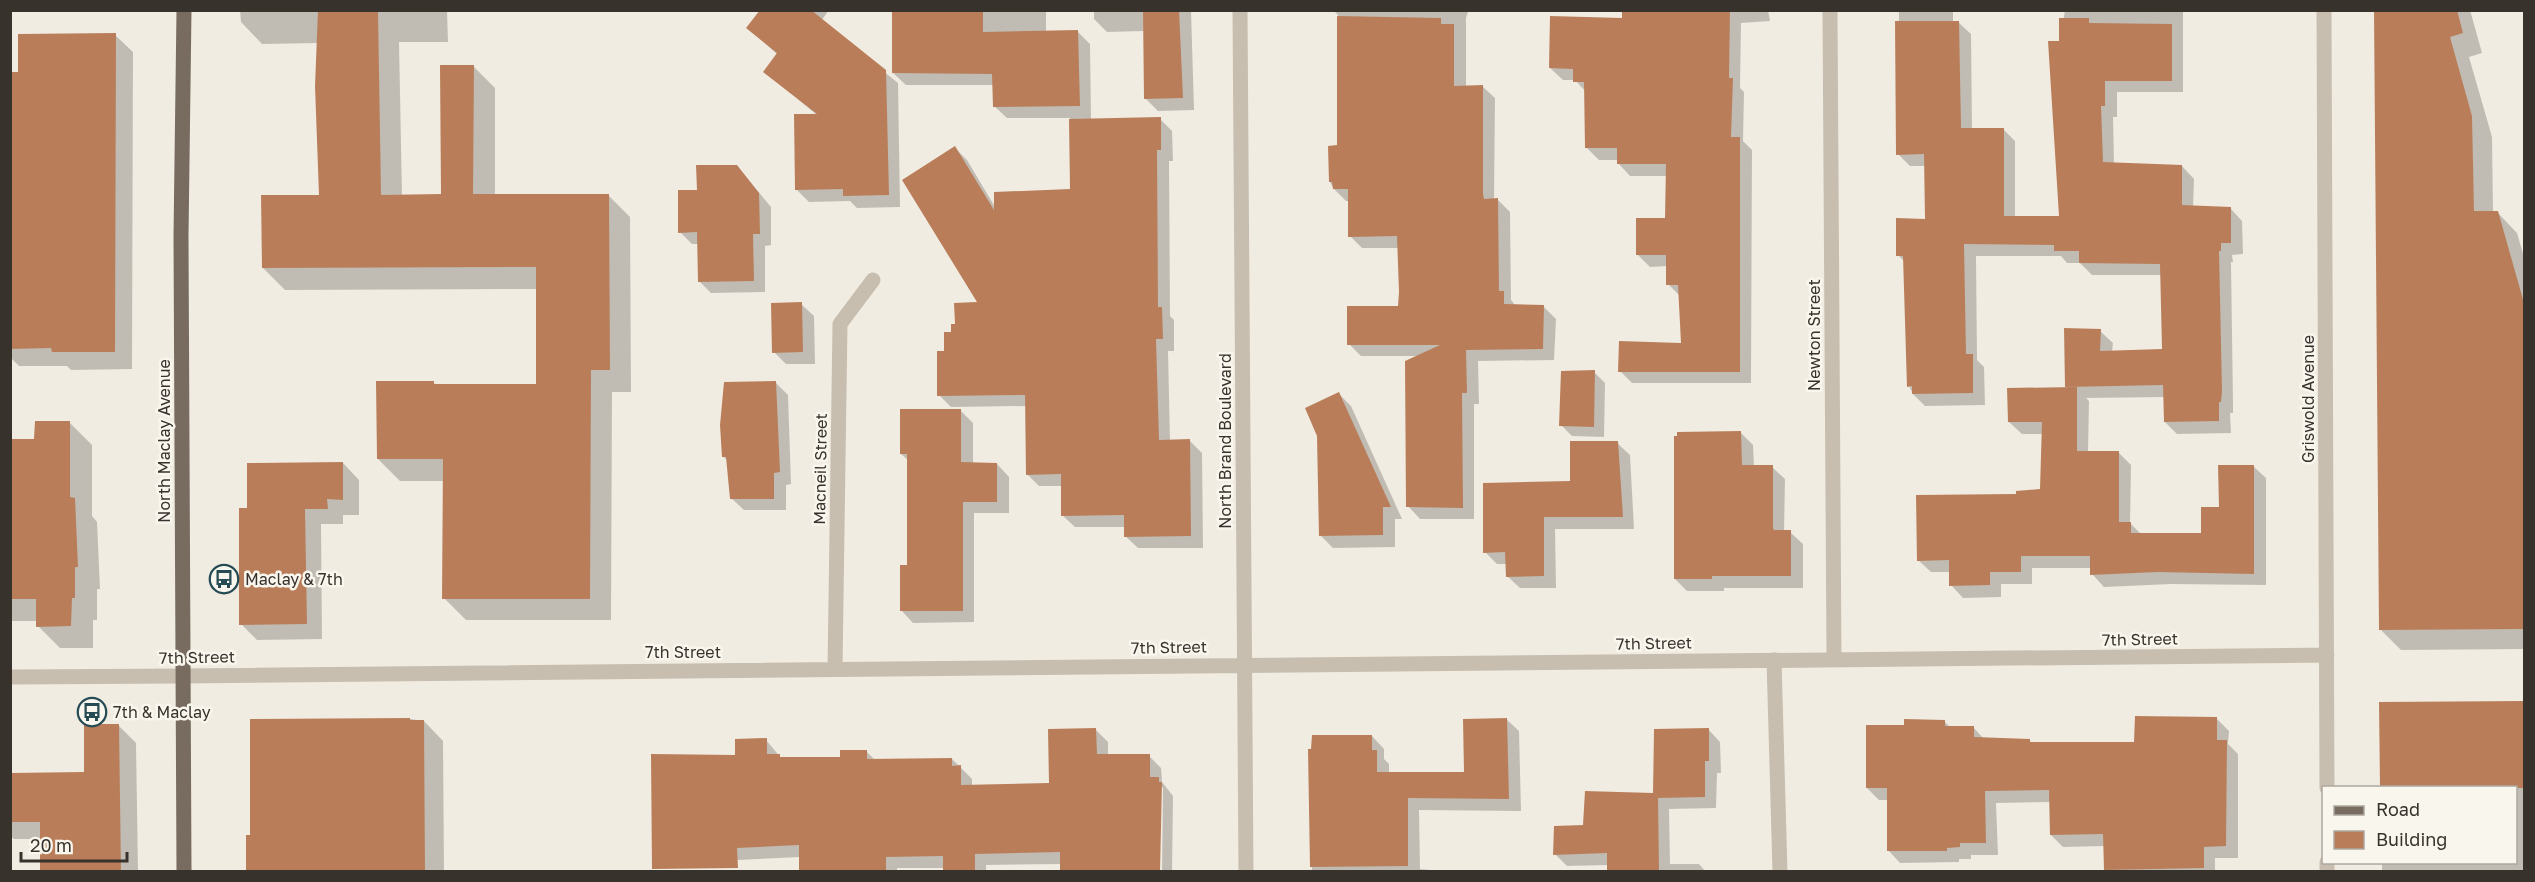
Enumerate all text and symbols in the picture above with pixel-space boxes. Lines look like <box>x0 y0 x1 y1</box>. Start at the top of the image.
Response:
street label: Newton Street <box>1804 279 1824 391</box>
street label: Griswold Avenue <box>2298 335 2318 463</box>
street label: North Brand Boulevard <box>1215 353 1235 529</box>
street label: North Maclay Avenue <box>154 359 174 523</box>
street label: Macneil Street <box>809 413 831 525</box>
bus stop icon: Maclay & 7th <box>208 563 240 595</box>
place label: Maclay & 7th <box>245 569 343 589</box>
street label: 7th Street <box>2102 628 2178 650</box>
street label: 7th Street <box>1616 632 1692 654</box>
street label: 7th Street <box>1131 636 1207 658</box>
street label: 7th Street <box>645 642 721 662</box>
street label: 7th Street <box>159 646 235 668</box>
bus stop icon: 7th & Maclay <box>76 696 108 728</box>
place label: 7th & Maclay <box>113 702 211 722</box>
legend <box>2322 786 2517 864</box>
text: Road <box>2376 798 2420 820</box>
scale bar <box>21 825 128 863</box>
text: Building <box>2376 828 2447 850</box>
text: 20 m <box>30 834 72 856</box>

